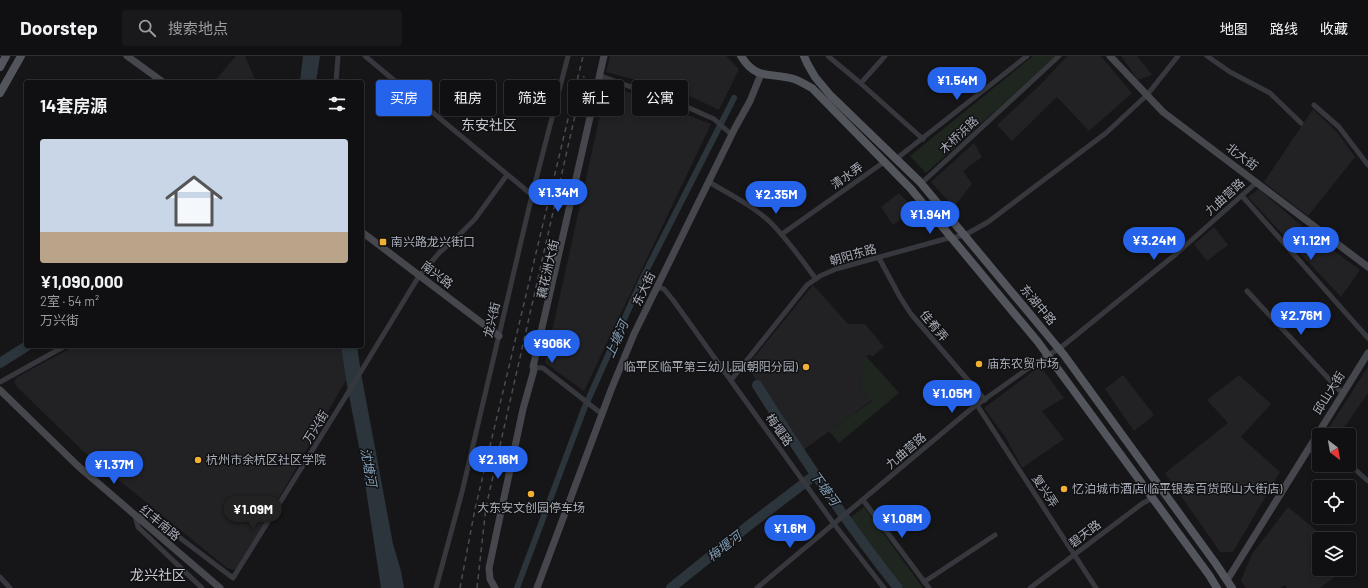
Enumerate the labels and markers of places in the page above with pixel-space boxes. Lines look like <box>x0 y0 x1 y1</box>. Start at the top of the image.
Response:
pin: ¥1.54M <box>924 67 990 101</box>
pin: ¥1.34M <box>525 179 591 213</box>
pin: ¥2.35M <box>743 181 809 215</box>
pin: ¥1.94M <box>897 201 963 235</box>
pin: ¥3.24M <box>1121 227 1187 261</box>
pin: ¥1.12M <box>1278 227 1344 261</box>
place label: 南兴路龙兴街口 <box>391 234 475 248</box>
marker: 南兴路龙兴街口 <box>378 237 388 247</box>
pin: ¥2.76M <box>1268 302 1334 336</box>
pin: ¥906K <box>524 330 580 364</box>
place label: 庙东农贸市场 <box>987 356 1059 370</box>
place label: 临平区临平第三幼儿园(朝阳分园) <box>624 359 799 373</box>
marker: 庙东农贸市场 <box>974 359 984 369</box>
marker: 临平区临平第三幼儿园(朝阳分园) <box>801 362 811 372</box>
pin: ¥1.05M <box>919 380 985 414</box>
pin: ¥2.16M <box>465 446 531 480</box>
pin: ¥1.37M <box>81 451 147 485</box>
place label: 杭州市余杭区社区学院 <box>206 452 326 466</box>
marker: 杭州市余杭区社区学院 <box>193 455 203 465</box>
place label: 忆泊城市酒店(临平银泰百货邱山大街店) <box>1072 481 1283 495</box>
marker: 忆泊城市酒店(临平银泰百货邱山大街店) <box>1059 484 1069 494</box>
marker: 大东安文创园停车场 <box>526 489 536 499</box>
pin: ¥1.09M <box>220 496 286 530</box>
place label: 大东安文创园停车场 <box>477 500 585 514</box>
pin: ¥1.08M <box>869 505 935 539</box>
pin: ¥1.6M <box>762 515 818 549</box>

